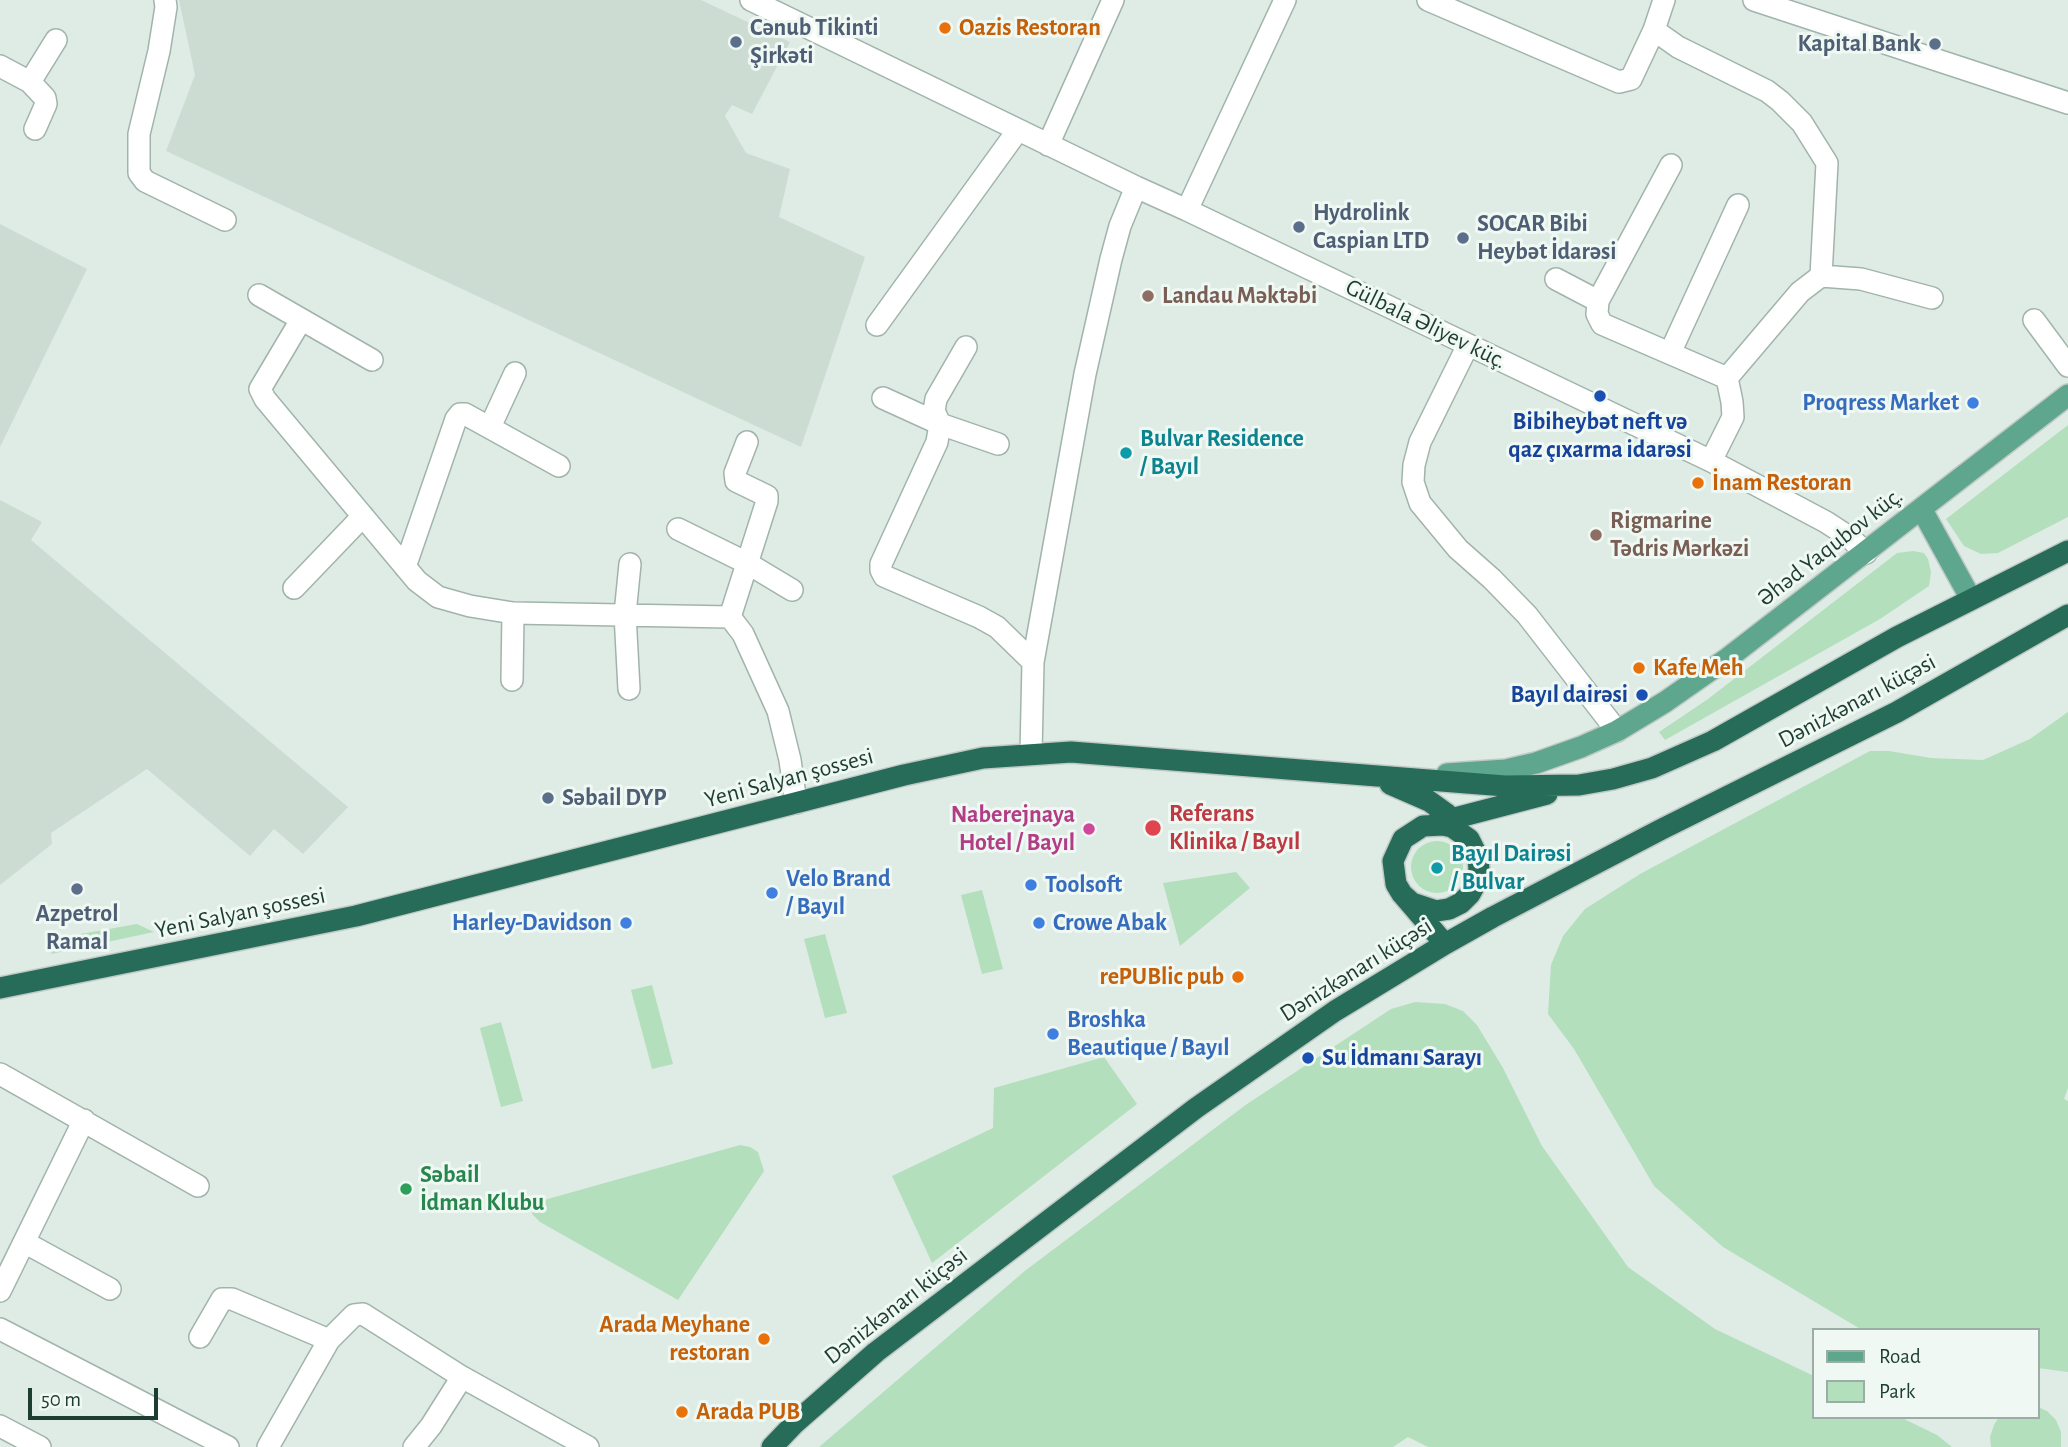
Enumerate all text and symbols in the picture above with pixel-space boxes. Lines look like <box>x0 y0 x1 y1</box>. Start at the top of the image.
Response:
place label: Cənub Tikinti Şirkəti <box>750 14 879 70</box>
place label: Oazis Restoran <box>959 14 1101 42</box>
marker: Oazis Restoran <box>937 20 953 36</box>
place label: Kapital Bank <box>1798 30 1921 58</box>
marker: Cənub Tikinti Şirkəti <box>728 34 744 50</box>
marker: Kapital Bank <box>1927 36 1943 52</box>
place label: Hydrolink Caspian LTD <box>1313 199 1429 255</box>
place label: SOCAR Bibi Heybət İdarəsi <box>1477 210 1616 266</box>
marker: Hydrolink Caspian LTD <box>1291 219 1307 235</box>
marker: SOCAR Bibi Heybət İdarəsi <box>1455 230 1471 246</box>
street label: Gülbala Əliyev küç. <box>1341 273 1511 375</box>
place label: Landau Məktəbi <box>1162 282 1317 310</box>
marker: Landau Məktəbi <box>1140 288 1156 304</box>
marker: Bibiheybət neft və qaz çıxarma idarəsi <box>1592 388 1608 404</box>
place label: Proqress Market <box>1802 389 1959 417</box>
marker: Proqress Market <box>1965 395 1981 411</box>
place label: Bibiheybət neft və qaz çıxarma idarəsi <box>1508 408 1692 464</box>
place label: Bulvar Residence / Bayıl <box>1140 425 1304 481</box>
marker: Bulvar Residence / Bayıl <box>1118 445 1134 461</box>
place label: İnam Restoran <box>1712 469 1852 497</box>
marker: İnam Restoran <box>1690 475 1706 491</box>
street label: Əhəd Yaqubov küç. <box>1752 481 1908 613</box>
place label: Rigmarine Tədris Mərkəzi <box>1610 507 1749 563</box>
marker: Rigmarine Tədris Mərkəzi <box>1588 527 1604 543</box>
street label: Dənizkənarı küçəsi <box>1773 647 1941 755</box>
place label: Kafe Meh <box>1653 654 1743 682</box>
marker: Kafe Meh <box>1631 660 1647 676</box>
place label: Bayıl dairəsi <box>1510 681 1628 709</box>
marker: Bayıl dairəsi <box>1634 687 1650 703</box>
street label: Yeni Salyan şossesi <box>702 742 876 814</box>
place label: Səbail DYP <box>562 784 667 812</box>
marker: Səbail DYP <box>540 790 556 806</box>
place label: Referans Klinika / Bayıl <box>1169 800 1300 856</box>
place label: Naberejnaya Hotel / Bayıl <box>951 801 1075 857</box>
marker: Referans Klinika / Bayıl <box>1143 818 1163 838</box>
marker: Naberejnaya Hotel / Bayıl <box>1081 821 1097 837</box>
place label: Bayıl Dairəsi / Bulvar <box>1451 840 1572 896</box>
marker: Bayıl Dairəsi / Bulvar <box>1429 860 1445 876</box>
place label: Velo Brand / Bayıl <box>786 865 891 921</box>
place label: Toolsoft <box>1045 871 1122 899</box>
marker: Toolsoft <box>1023 877 1039 893</box>
marker: Azpetrol Ramal <box>69 881 85 897</box>
street label: Yeni Salyan şossesi <box>152 881 328 945</box>
marker: Velo Brand / Bayıl <box>764 885 780 901</box>
place label: Azpetrol Ramal <box>36 900 118 956</box>
place label: Harley-Davidson <box>452 909 612 937</box>
place label: Crowe Abak <box>1053 909 1167 937</box>
street label: Dənizkənarı küçəsi <box>1274 912 1438 1028</box>
marker: Harley-Davidson <box>618 915 634 931</box>
marker: Crowe Abak <box>1031 915 1047 931</box>
place label: rePUBlic pub <box>1100 963 1224 991</box>
marker: rePUBlic pub <box>1230 969 1246 985</box>
place label: Broshka Beautique / Bayıl <box>1067 1006 1229 1062</box>
marker: Broshka Beautique / Bayıl <box>1045 1026 1061 1042</box>
place label: Su İdmanı Sarayı <box>1322 1044 1482 1072</box>
marker: Su İdmanı Sarayı <box>1300 1050 1316 1066</box>
place label: Səbail İdman Klubu <box>420 1161 544 1217</box>
marker: Səbail İdman Klubu <box>398 1181 414 1197</box>
street label: Dənizkənarı küçəsi <box>818 1241 974 1371</box>
place label: Arada Meyhane restoran <box>599 1311 750 1367</box>
legend <box>1812 1328 2040 1419</box>
marker: Arada Meyhane restoran <box>756 1331 772 1347</box>
text: Road <box>1879 1346 1921 1367</box>
scale bar <box>32 1374 161 1418</box>
text: Park <box>1879 1381 1915 1402</box>
text: 50 m <box>41 1389 81 1410</box>
place label: Arada PUB <box>696 1398 800 1426</box>
marker: Arada PUB <box>674 1404 690 1420</box>

